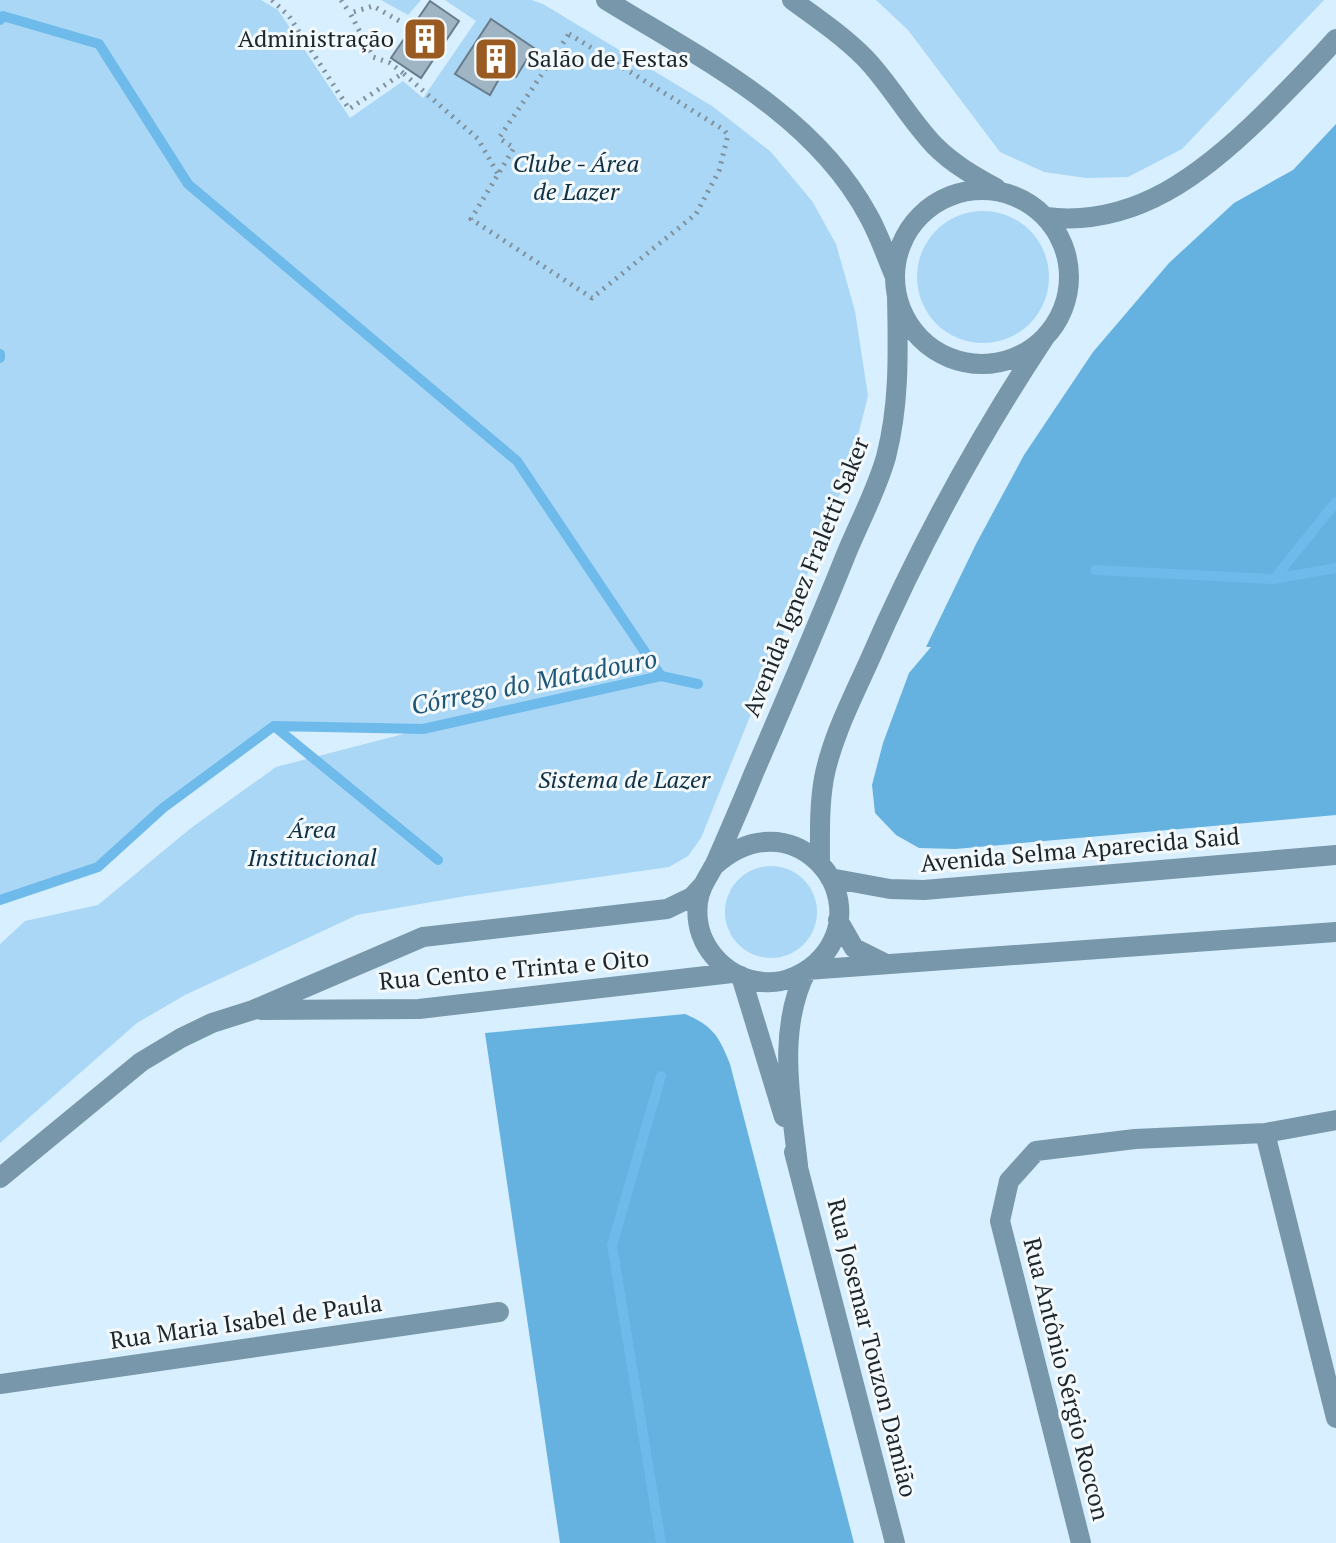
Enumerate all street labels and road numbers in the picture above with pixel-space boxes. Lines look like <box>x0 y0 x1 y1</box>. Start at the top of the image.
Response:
street label: Avenida Ignez Fraletti Saker <box>734 431 876 721</box>
street label: Avenida Selma Aparecida Said <box>919 819 1241 879</box>
street label: Rua Cento e Trinta e Oito <box>378 941 650 997</box>
street label: Rua Josemar Touzon Damião <box>820 1195 926 1500</box>
street label: Rua Antônio Sérgio Roccon <box>1016 1234 1118 1523</box>
street label: Rua Maria Isabel de Paula <box>108 1286 384 1356</box>

